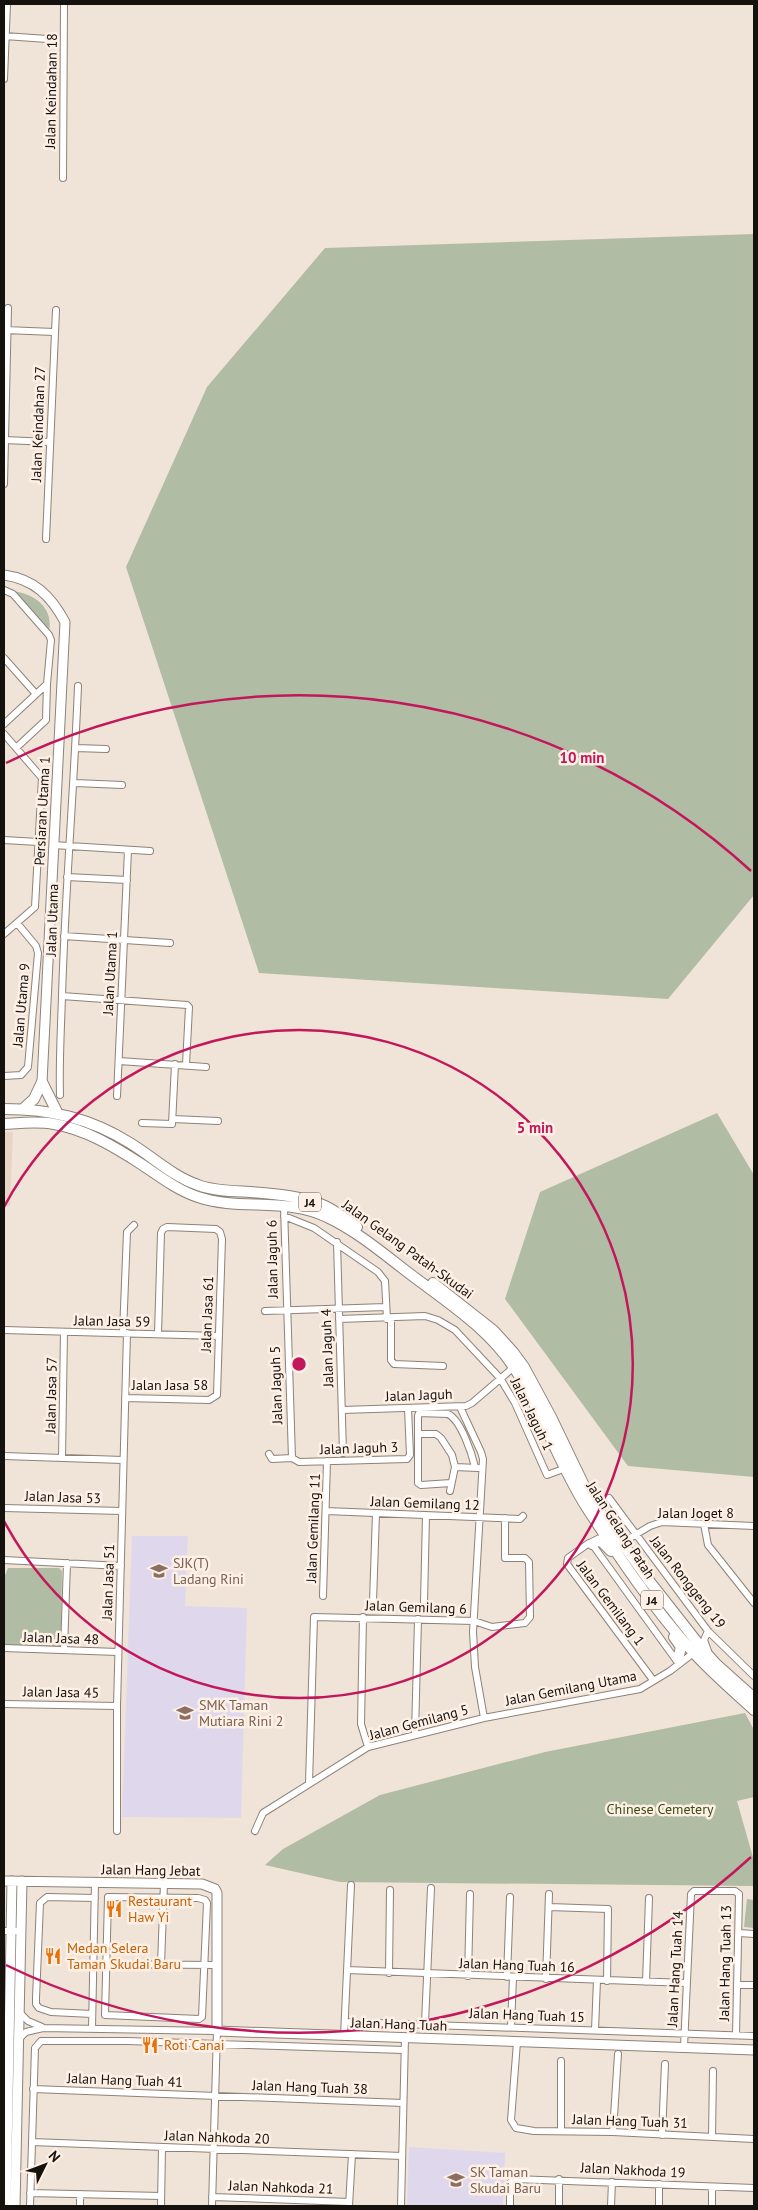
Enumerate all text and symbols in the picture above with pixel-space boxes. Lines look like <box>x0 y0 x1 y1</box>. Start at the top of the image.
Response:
street label: Jalan Keindahan 18 <box>41 33 61 150</box>
street label: Jalan Keindahan 27 <box>27 366 49 483</box>
text: 10 min <box>559 748 605 767</box>
street label: Persiaran Utama 1 <box>30 756 54 866</box>
street label: Jalan Utama <box>42 883 62 958</box>
street label: Jalan Utama 1 <box>99 931 121 1016</box>
street label: Jalan Utama 9 <box>8 962 34 1049</box>
text: 5 min <box>517 1118 553 1137</box>
road number: J4 <box>299 1192 321 1212</box>
street label: Jalan Gelang Patah-Skudai <box>338 1195 477 1303</box>
street label: Jalan Jaguh 6 <box>262 1220 282 1299</box>
street label: Jalan Jasa 61 <box>197 1276 217 1353</box>
street label: Jalan Jaguh 4 <box>317 1308 337 1389</box>
street label: Jalan Jasa 59 <box>73 1311 150 1331</box>
street label: Jalan Jaguh 5 <box>266 1345 286 1426</box>
centre of rings <box>290 1355 308 1373</box>
street label: Jalan Jasa 57 <box>41 1357 61 1434</box>
street label: Jalan Jaguh 1 <box>506 1374 557 1453</box>
street label: Jalan Jasa 58 <box>131 1376 208 1394</box>
street label: Jalan Jaguh <box>384 1385 453 1405</box>
street label: Jalan Jaguh 3 <box>318 1438 399 1458</box>
street label: Jalan Gemilang 11 <box>302 1473 324 1584</box>
street label: Jalan Gelang Patah <box>582 1477 659 1582</box>
street label: Jalan Jasa 53 <box>24 1487 101 1507</box>
street label: Jalan Gemilang 12 <box>369 1492 480 1514</box>
street label: Jalan Joget 8 <box>657 1504 734 1522</box>
street label: Jalan Ronggeng 19 <box>646 1531 730 1632</box>
street label: Jalan Jasa 51 <box>98 1544 118 1621</box>
place label: SJK(T) Ladang Rini <box>173 1554 244 1588</box>
street label: Jalan Gemilang 1 <box>573 1556 649 1649</box>
school or university icon: SJK(T) Ladang Rini <box>149 1561 169 1581</box>
road number: J4 <box>641 1590 663 1610</box>
street label: Jalan Gemilang 6 <box>364 1596 467 1618</box>
street label: Jalan Jasa 48 <box>22 1628 99 1648</box>
street label: Jalan Gemilang Utama <box>503 1666 638 1710</box>
street label: Jalan Jasa 45 <box>22 1682 99 1702</box>
place label: SMK Taman Mutiara Rini 2 <box>199 1696 283 1730</box>
street label: Jalan Gemilang 5 <box>367 1700 471 1744</box>
school or university icon: SMK Taman Mutiara Rini 2 <box>175 1703 195 1723</box>
park label: Chinese Cemetery <box>606 1800 714 1818</box>
street label: Jalan Hang Jebat <box>100 1860 201 1880</box>
place label: Restaurant Haw Yi <box>128 1892 192 1926</box>
restaurant icon: Restaurant Haw Yi <box>104 1899 124 1919</box>
street label: Jalan Hang Tuah 13 <box>715 1905 735 2022</box>
street label: Jalan Hang Tuah 14 <box>663 1910 687 2028</box>
place label: Medan Selera Taman Skudai Baru <box>67 1939 181 1973</box>
restaurant icon: Medan Selera Taman Skudai Baru <box>43 1946 63 1966</box>
street label: Jalan Hang Tuah 16 <box>458 1954 575 1976</box>
street label: Jalan Hang Tuah 15 <box>468 2004 585 2026</box>
street label: Jalan Hang Tuah <box>349 2013 448 2035</box>
restaurant icon: Roti Canai <box>140 2035 160 2055</box>
place label: Roti Canai <box>164 2036 224 2054</box>
street label: Jalan Hang Tuah 41 <box>66 2069 183 2091</box>
street label: Jalan Hang Tuah 38 <box>251 2076 368 2098</box>
street label: Jalan Hang Tuah 31 <box>571 2110 688 2132</box>
street label: Jalan Nahkoda 20 <box>163 2126 270 2148</box>
north arrow <box>20 2140 70 2190</box>
text: N <box>45 2147 64 2166</box>
street label: Jalan Nakhoda 19 <box>579 2158 686 2182</box>
place label: SK Taman Skudai Baru <box>470 2163 541 2197</box>
school or university icon: SK Taman Skudai Baru <box>446 2170 466 2190</box>
street label: Jalan Nahkoda 21 <box>227 2176 334 2198</box>

